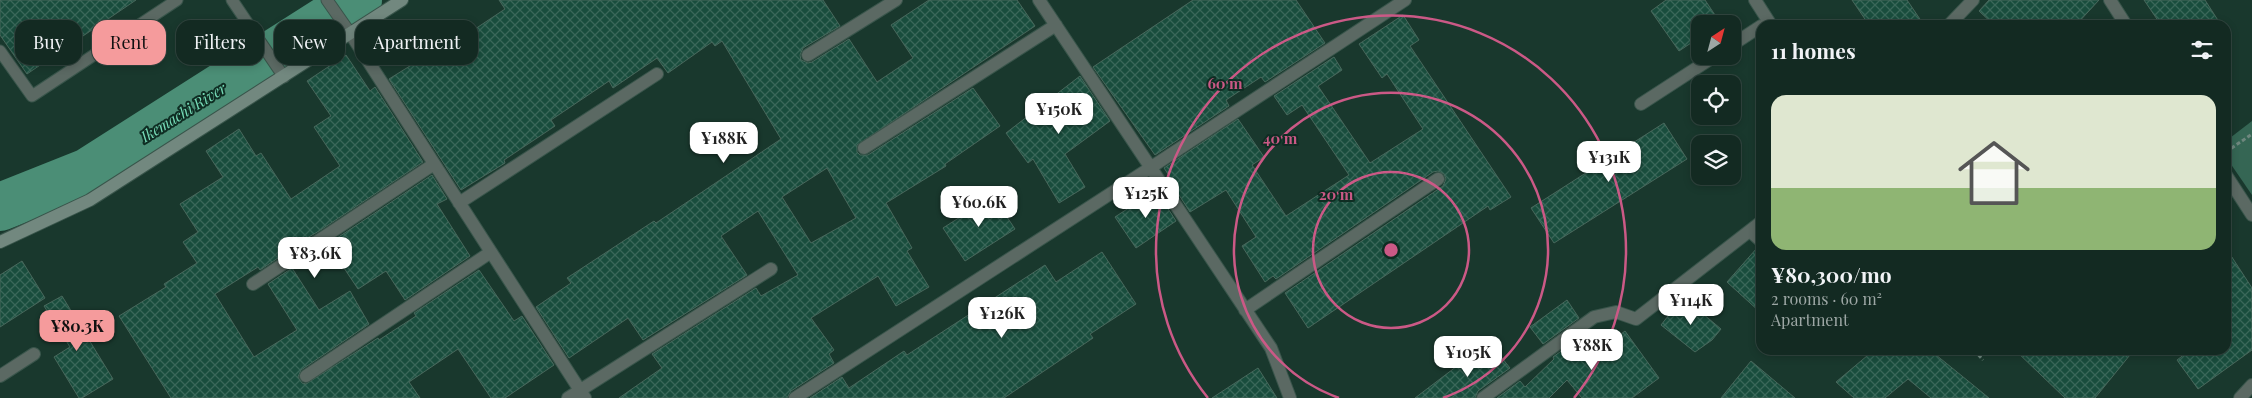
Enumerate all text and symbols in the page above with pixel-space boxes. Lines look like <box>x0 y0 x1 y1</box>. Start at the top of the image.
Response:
north arrow <box>1691 15 1741 65</box>
map controls <box>1691 15 1741 185</box>
chip: Buy <box>15 20 82 65</box>
chip: Rent <box>92 20 166 65</box>
chip: Filters <box>176 20 264 65</box>
chip: New <box>274 20 345 65</box>
chip: Apartment <box>355 20 478 65</box>
text: 11 homes <box>1771 36 1856 64</box>
icon: filters <box>2188 36 2216 64</box>
text: 60 m <box>1207 73 1243 93</box>
button: locate <box>1691 75 1741 125</box>
water label: Ikemachi River <box>136 77 230 147</box>
pin: ¥150K <box>1024 92 1094 135</box>
text: ¥150K <box>1036 98 1082 119</box>
pin: ¥188K <box>689 121 759 164</box>
text: ¥188K <box>701 127 747 148</box>
text: 40 m <box>1263 128 1298 148</box>
icon: home <box>1949 128 2039 218</box>
button: layers <box>1691 135 1741 185</box>
pin: ¥131K <box>1574 140 1644 183</box>
text: ¥131K <box>1588 146 1630 167</box>
pin: ¥125K <box>1111 176 1181 219</box>
text: ¥125K <box>1124 182 1168 203</box>
text: 20 m <box>1319 184 1354 204</box>
pin: ¥60.6K <box>938 186 1020 228</box>
text: ¥60.6K <box>952 191 1006 212</box>
pin: ¥83.6K <box>274 236 356 279</box>
centre of rings <box>1382 241 1400 259</box>
text: ¥83.6K <box>289 242 341 263</box>
text: ¥80,300/mo <box>1771 260 1892 288</box>
pin: ¥114K <box>1656 284 1726 326</box>
text: 2 rooms · 60 m² <box>1771 288 1882 309</box>
text: ¥114K <box>1670 289 1712 310</box>
pin: ¥126K <box>967 296 1037 339</box>
text: ¥126K <box>979 302 1025 323</box>
text: Apartment <box>1771 309 1849 330</box>
pin: ¥80.3K <box>36 310 118 352</box>
text: ¥80.3K <box>50 315 104 336</box>
pin: ¥88K <box>1562 328 1622 371</box>
text: ¥88K <box>1572 334 1612 355</box>
pin: ¥105K <box>1433 336 1503 378</box>
text: ¥105K <box>1445 341 1491 362</box>

